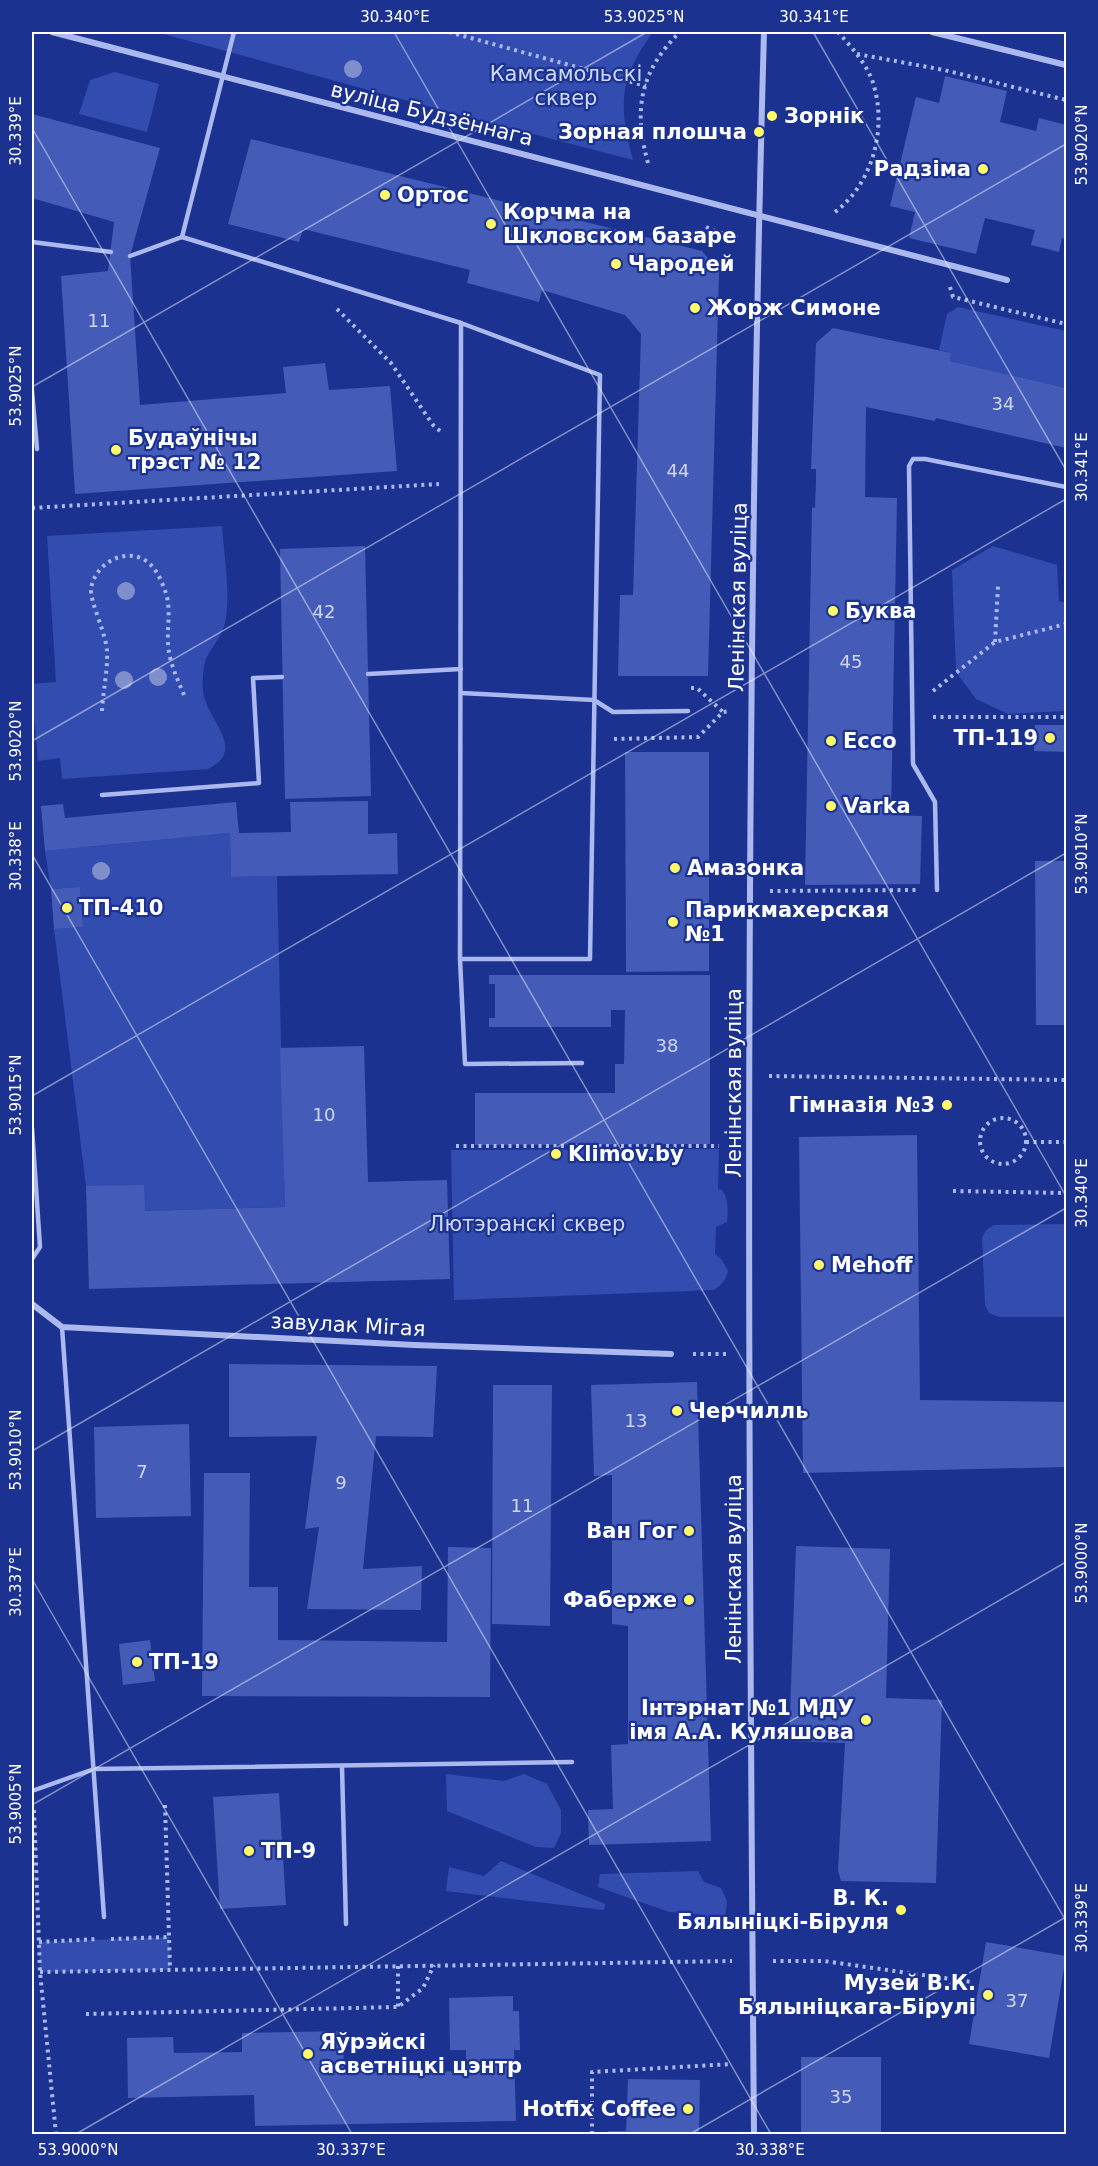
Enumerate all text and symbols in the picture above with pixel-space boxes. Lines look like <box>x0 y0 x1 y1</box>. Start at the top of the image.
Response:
text: 30.340°E <box>360 8 430 26</box>
text: 53.9025°N <box>604 8 684 26</box>
text: 30.341°E <box>779 8 849 26</box>
park label: Камсамольскі сквер <box>490 62 642 110</box>
street label: вуліца Будзённага <box>328 77 536 151</box>
text: 30.339°E <box>7 96 25 166</box>
place label: Зорнік <box>784 104 864 128</box>
text: 53.9020°N <box>1073 105 1091 185</box>
marker: Зорнік <box>765 109 779 123</box>
place label: Зорная плошча <box>558 120 747 144</box>
marker: Зорная плошча <box>752 125 766 139</box>
place label: Радзіма <box>874 157 971 181</box>
marker: Радзіма <box>976 162 990 176</box>
place label: Ортос <box>397 183 469 207</box>
marker: Ортос <box>378 188 392 202</box>
place label: Корчма на Шкловском базаре <box>503 200 736 248</box>
marker: Корчма на Шкловском базаре <box>484 217 498 231</box>
place label: Чародей <box>628 252 735 276</box>
marker: Чародей <box>609 257 623 271</box>
place label: Жорж Симоне <box>707 296 881 320</box>
marker: Жорж Симоне <box>688 301 702 315</box>
house number: 11 <box>88 310 110 331</box>
text: 53.9025°N <box>7 346 25 426</box>
house number: 34 <box>992 393 1014 414</box>
place label: Будаўнічы трэст № 12 <box>128 426 261 474</box>
text: 30.341°E <box>1073 432 1091 502</box>
marker: Будаўнічы трэст № 12 <box>109 443 123 457</box>
house number: 44 <box>667 460 689 481</box>
street label: Ленінская вуліца <box>724 502 752 692</box>
place label: Буква <box>845 599 916 623</box>
house number: 42 <box>313 601 335 622</box>
marker: Буква <box>826 604 840 618</box>
house number: 45 <box>840 651 862 672</box>
text: 53.9020°N <box>7 701 25 781</box>
place label: ТП-119 <box>954 726 1038 750</box>
place label: Ecco <box>843 729 897 753</box>
marker: ТП-119 <box>1043 731 1057 745</box>
marker: Ecco <box>824 734 838 748</box>
place label: Varka <box>843 794 911 818</box>
marker: Varka <box>824 799 838 813</box>
text: 53.9010°N <box>1073 814 1091 894</box>
text: 30.338°E <box>7 821 25 891</box>
place label: Амазонка <box>687 856 804 880</box>
marker: Амазонка <box>668 861 682 875</box>
place label: ТП-410 <box>79 896 163 920</box>
place label: Парикмахерская №1 <box>685 898 889 946</box>
marker: ТП-410 <box>60 901 74 915</box>
marker: Парикмахерская №1 <box>666 915 680 929</box>
street label: Ленінская вуліца <box>722 988 746 1178</box>
house number: 38 <box>656 1035 678 1056</box>
text: 53.9015°N <box>7 1055 25 1135</box>
place label: Гімназія №3 <box>789 1093 935 1117</box>
marker: Гімназія №3 <box>940 1098 954 1112</box>
house number: 10 <box>313 1104 335 1125</box>
place label: Klimov.by <box>568 1142 684 1166</box>
marker: Klimov.by <box>549 1147 563 1161</box>
text: 30.340°E <box>1073 1158 1091 1228</box>
park label: Лютэранскі сквер <box>429 1212 625 1236</box>
place label: Mehoff <box>831 1253 914 1277</box>
marker: Mehoff <box>812 1258 826 1272</box>
street label: завулак Мігая <box>270 1309 426 1341</box>
place label: Черчилль <box>689 1399 808 1423</box>
marker: Черчилль <box>670 1404 684 1418</box>
text: 53.9010°N <box>7 1410 25 1490</box>
house number: 13 <box>625 1410 647 1431</box>
house number: 7 <box>136 1461 148 1482</box>
house number: 9 <box>335 1472 347 1493</box>
street label: Ленінская вуліца <box>722 1474 746 1664</box>
house number: 11 <box>511 1495 533 1516</box>
place label: Ван Гог <box>586 1519 677 1543</box>
text: 53.9000°N <box>1073 1523 1091 1603</box>
marker: Ван Гог <box>682 1524 696 1538</box>
text: 30.337°E <box>7 1547 25 1617</box>
place label: Фаберже <box>563 1588 677 1612</box>
marker: Фаберже <box>682 1593 696 1607</box>
place label: ТП-19 <box>149 1650 219 1674</box>
marker: ТП-19 <box>130 1655 144 1669</box>
place label: Інтэрнат №1 МДУ імя А.А. Куляшова <box>629 1696 854 1744</box>
marker: Інтэрнат №1 МДУ імя А.А. Куляшова <box>859 1713 873 1727</box>
text: 53.9005°N <box>7 1764 25 1844</box>
place label: ТП-9 <box>261 1839 316 1863</box>
marker: ТП-9 <box>242 1844 256 1858</box>
text: 30.339°E <box>1073 1883 1091 1953</box>
place label: В. К. Бялыніцкі-Біруля <box>677 1886 889 1934</box>
marker: В. К. Бялыніцкі-Біруля <box>894 1903 908 1917</box>
place label: Музей В.К. Бялыніцкага-Бірулі <box>738 1971 976 2019</box>
marker: Музей В.К. Бялыніцкага-Бірулі <box>981 1988 995 2002</box>
house number: 37 <box>1006 1990 1028 2011</box>
place label: Яўрэйскі асветніцкі цэнтр <box>320 2030 522 2078</box>
marker: Яўрэйскі асветніцкі цэнтр <box>301 2047 315 2061</box>
house number: 35 <box>830 2086 852 2107</box>
place label: Hotfix Coffee <box>522 2097 676 2121</box>
marker: Hotfix Coffee <box>681 2102 695 2116</box>
text: 53.9000°N <box>38 2141 118 2159</box>
text: 30.337°E <box>316 2141 386 2159</box>
text: 30.338°E <box>735 2141 805 2159</box>

